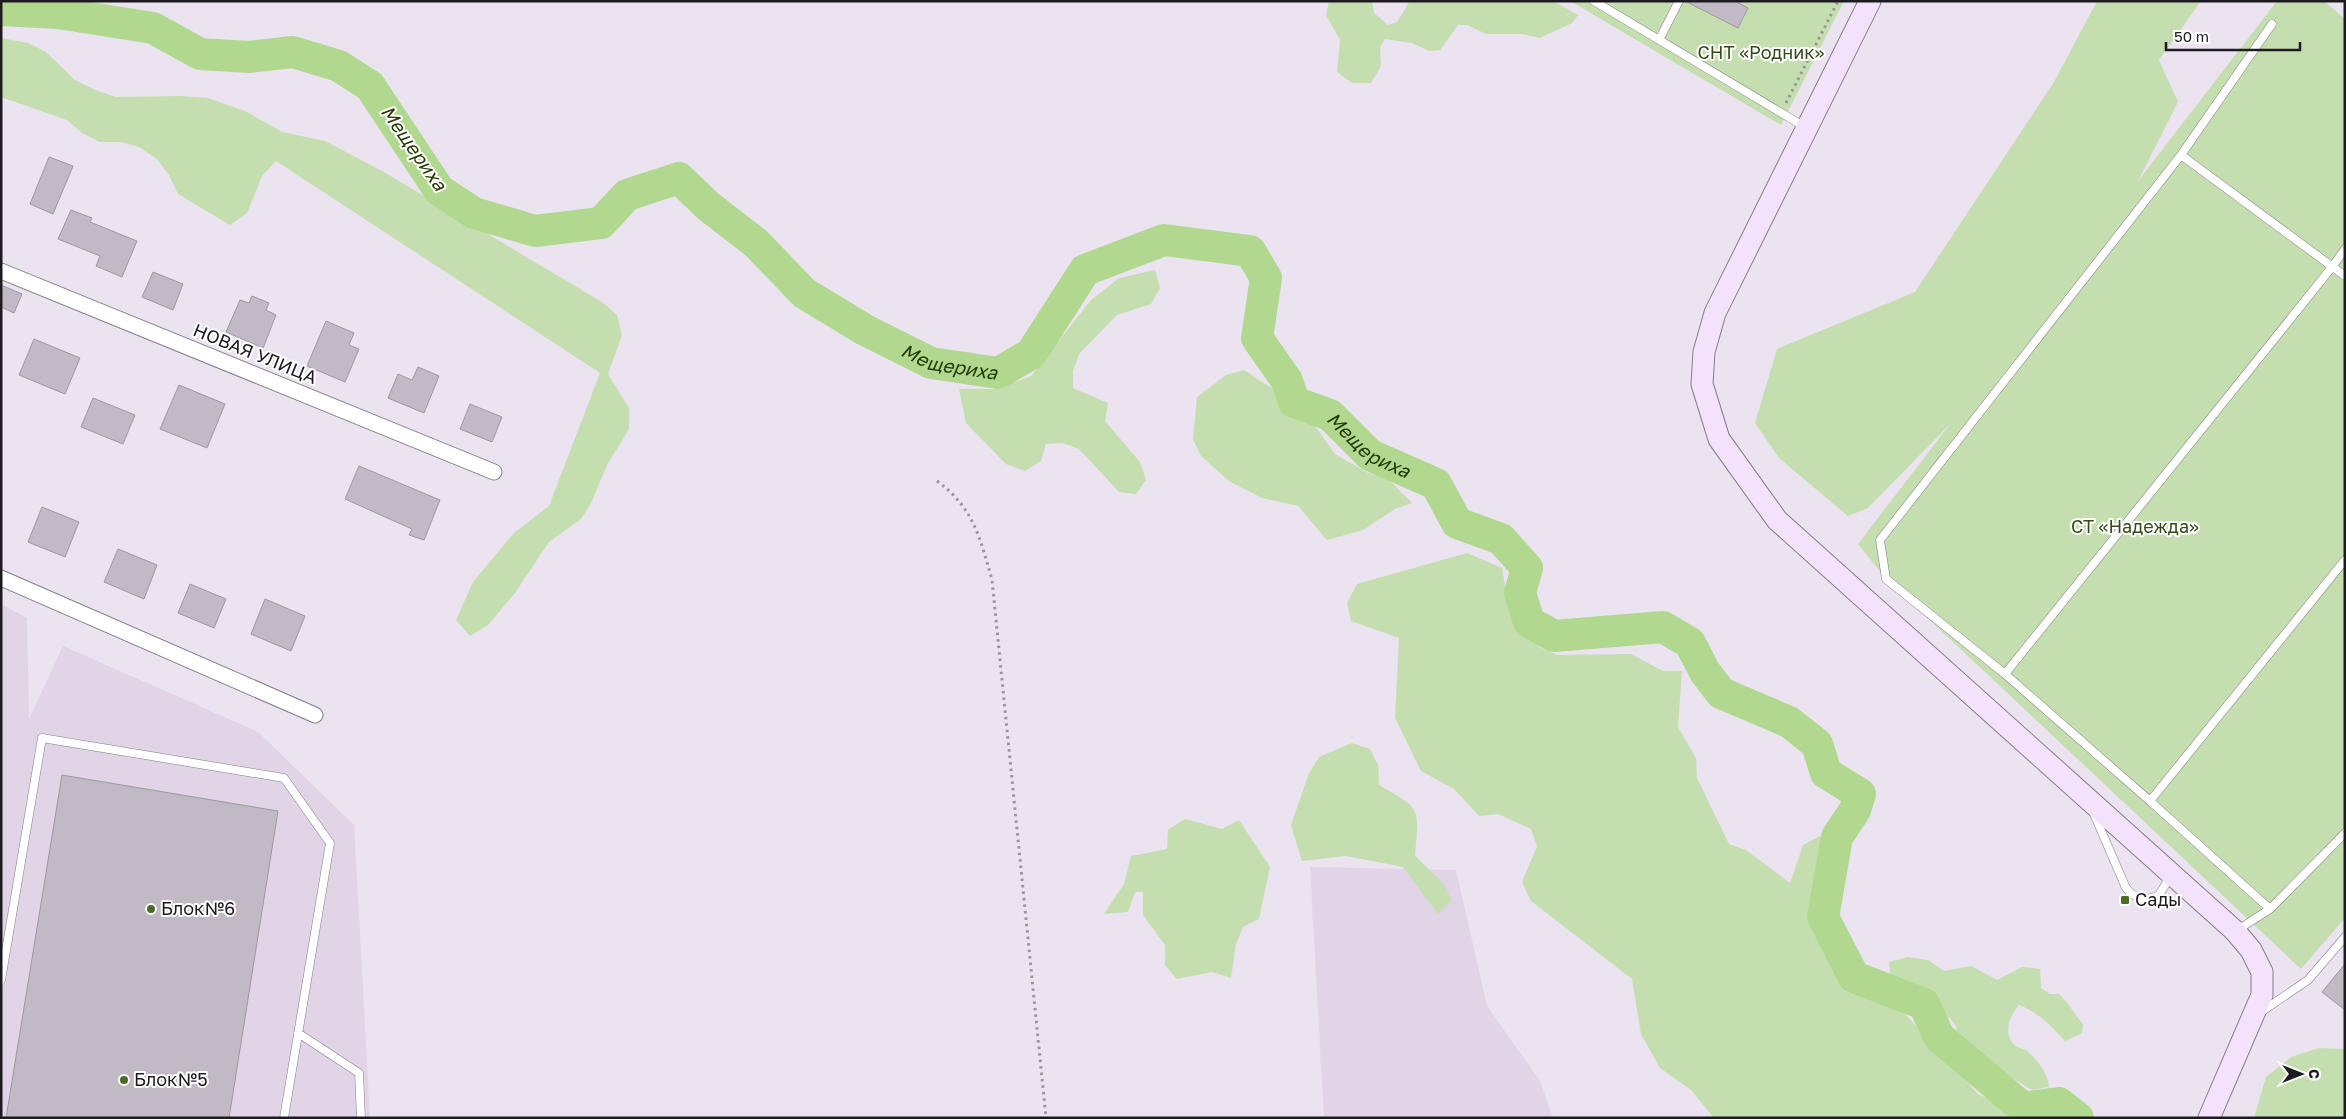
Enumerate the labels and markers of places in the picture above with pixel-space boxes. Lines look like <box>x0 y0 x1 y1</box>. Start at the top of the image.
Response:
place label: Сады <box>2135 888 2181 910</box>
marker: Сады <box>2119 894 2131 906</box>
place label: Блок№6 <box>161 897 235 919</box>
marker: Блок№6 <box>145 903 157 915</box>
place label: Блок№5 <box>134 1068 208 1090</box>
marker: Блок№5 <box>118 1074 130 1086</box>

